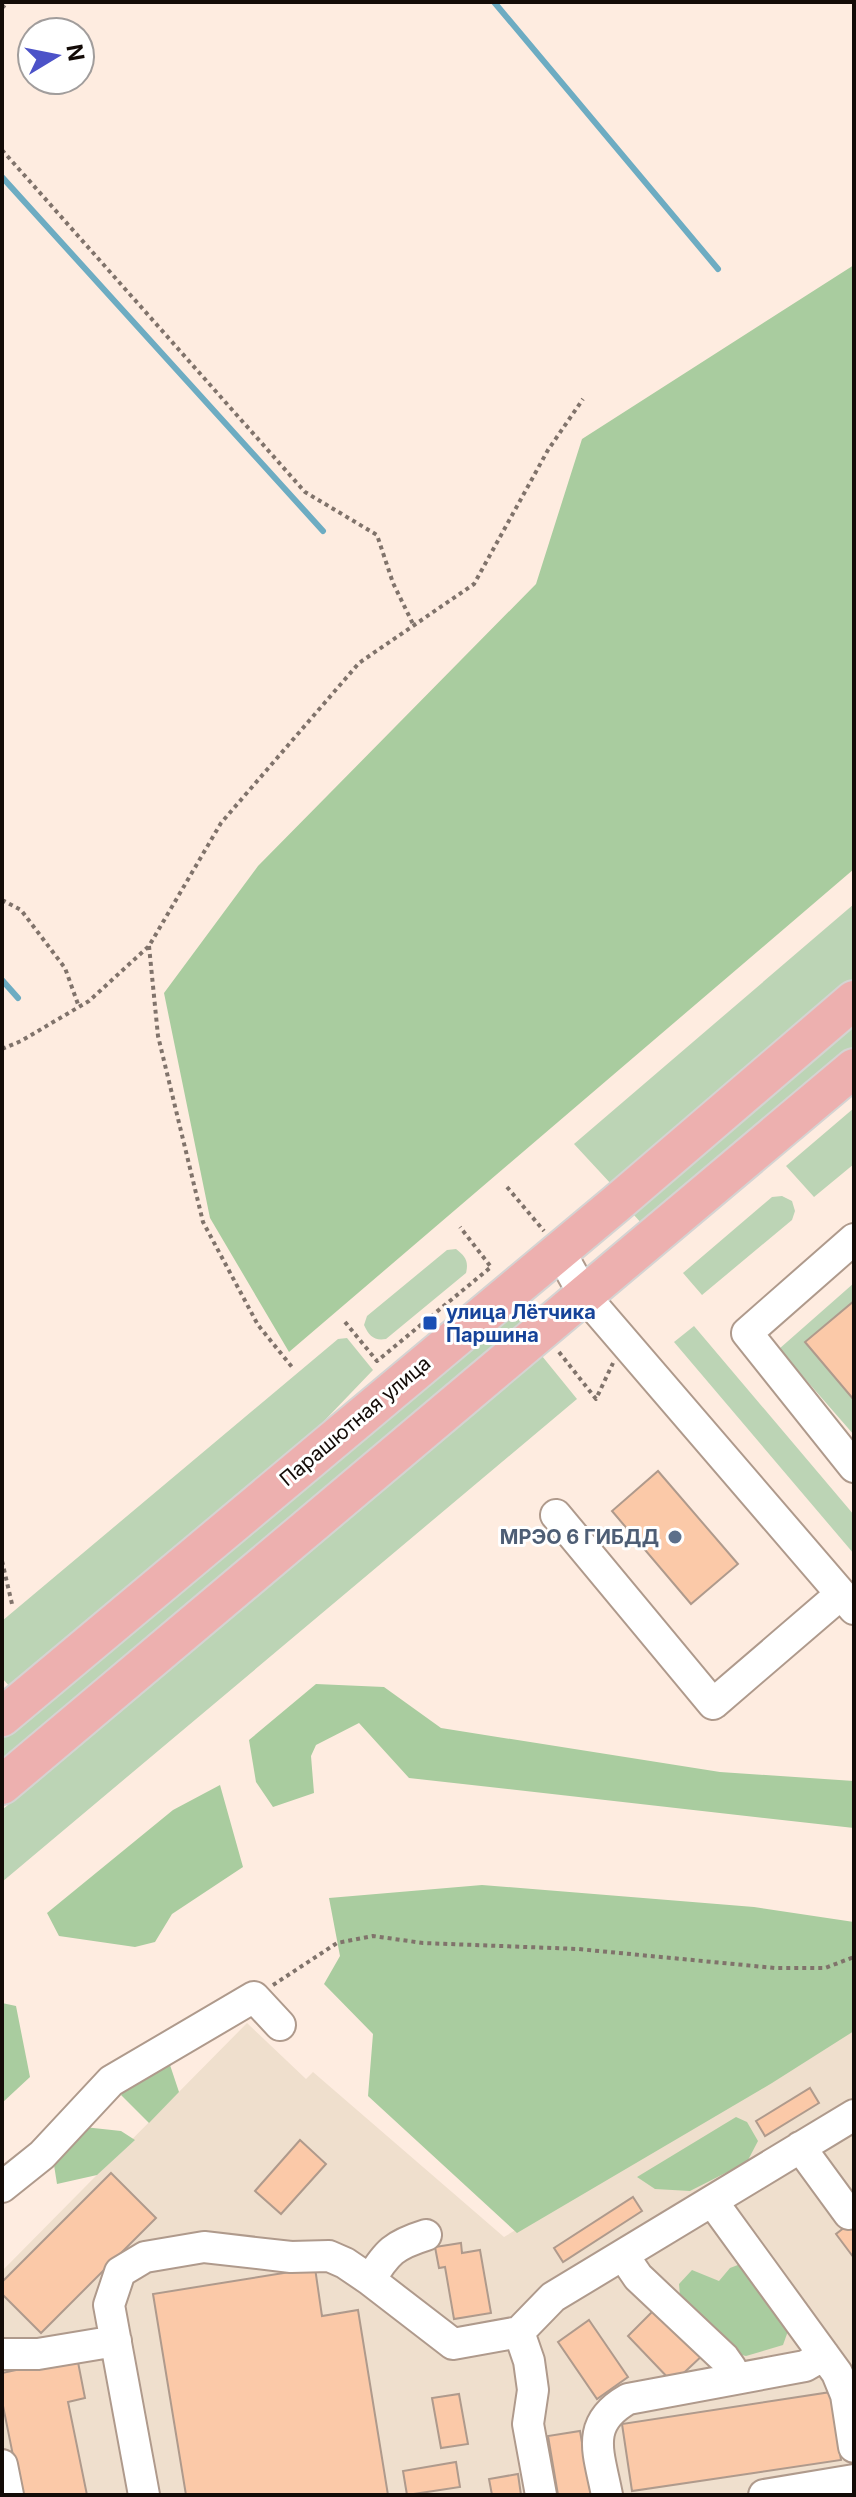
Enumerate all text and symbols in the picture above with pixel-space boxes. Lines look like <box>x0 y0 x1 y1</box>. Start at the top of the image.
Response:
north arrow <box>16 16 96 96</box>
text: N <box>61 42 90 63</box>
place label: улица Лётчика Паршина <box>446 1300 596 1347</box>
marker: улица Лётчика Паршина <box>421 1314 439 1332</box>
street label: Парашютная улица <box>275 1351 435 1491</box>
place label: МРЭО 6 ГИБДД <box>500 1525 659 1549</box>
marker: МРЭО 6 ГИБДД <box>666 1528 684 1546</box>

